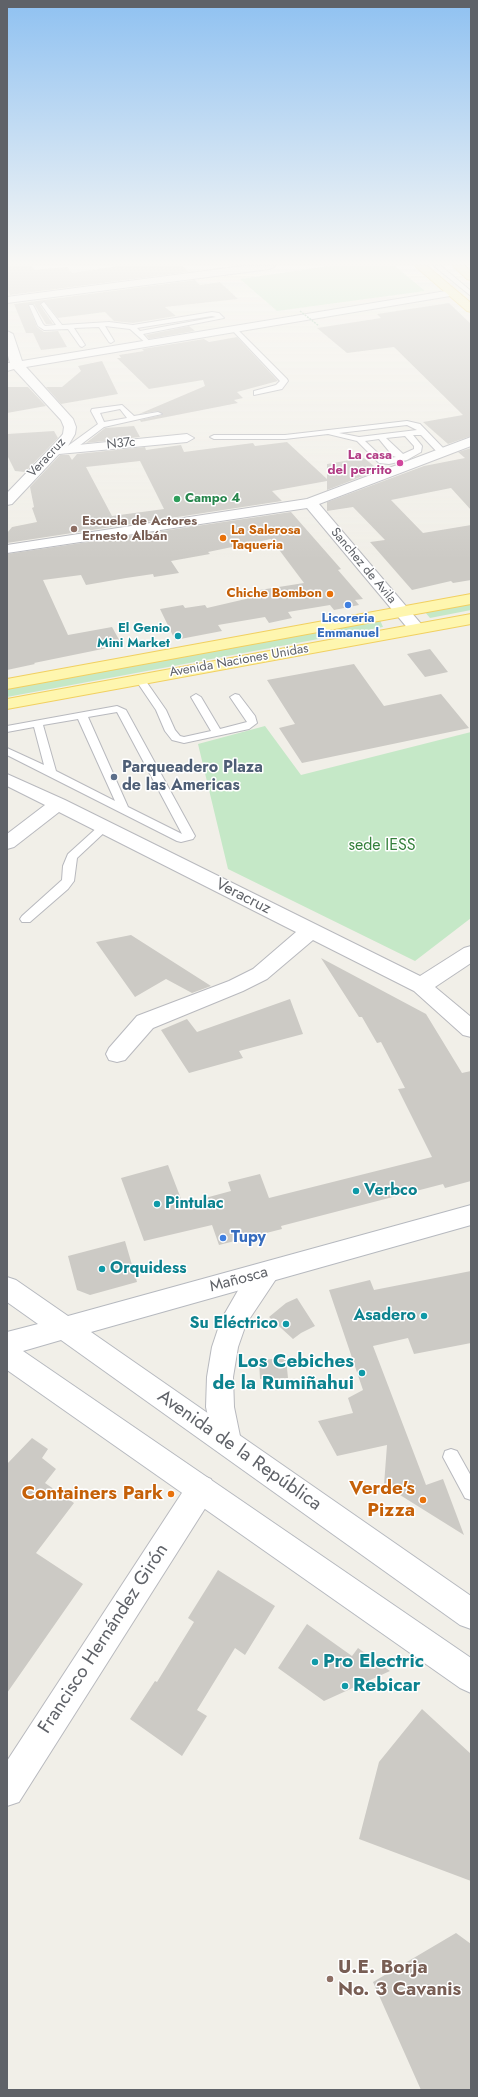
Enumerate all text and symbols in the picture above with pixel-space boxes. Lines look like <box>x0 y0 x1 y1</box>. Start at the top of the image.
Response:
street label: Veracruz <box>25 435 69 481</box>
street label: N37c <box>106 435 136 453</box>
place label: La casa del perrito <box>328 448 392 479</box>
marker: La casa del perrito <box>395 458 405 468</box>
place label: Campo 4 <box>185 491 240 507</box>
marker: Campo 4 <box>172 494 182 504</box>
place label: Escuela de Actores Ernesto Albán <box>82 514 197 545</box>
place label: La Salerosa Taqueria <box>231 523 301 554</box>
marker: Escuela de Actores Ernesto Albán <box>69 524 79 534</box>
street label: Sanchez de Avila <box>327 525 399 607</box>
marker: La Salerosa Taqueria <box>218 533 228 543</box>
place label: Chiche Bombon <box>227 586 322 602</box>
marker: Chiche Bombon <box>325 589 335 599</box>
marker: Licoreria Emmanuel <box>343 600 353 610</box>
place label: Licoreria Emmanuel <box>317 611 379 642</box>
place label: El Genio Mini Market <box>97 621 170 652</box>
marker: El Genio Mini Market <box>173 631 183 641</box>
street label: Avenida Naciones Unidas <box>168 641 310 681</box>
place label: Parqueadero Plaza de las Americas <box>122 758 263 796</box>
marker: Parqueadero Plaza de las Americas <box>109 772 119 782</box>
park label: sede IESS <box>348 836 416 856</box>
street label: Veracruz <box>212 875 274 919</box>
place label: Verbco <box>364 1181 417 1201</box>
marker: Verbco <box>351 1186 361 1196</box>
place label: Pintulac <box>165 1194 224 1214</box>
marker: Pintulac <box>152 1199 162 1209</box>
place label: Tupy <box>231 1228 266 1248</box>
marker: Tupy <box>218 1233 228 1243</box>
place label: Orquidess <box>110 1259 187 1279</box>
street label: Mañosca <box>208 1263 270 1297</box>
marker: Orquidess <box>97 1264 107 1274</box>
place label: Asadero <box>354 1306 416 1326</box>
marker: Asadero <box>419 1311 429 1321</box>
place label: Su Eléctrico <box>190 1314 278 1334</box>
marker: Su Eléctrico <box>281 1319 291 1329</box>
place label: Los Cebiches de la Rumiñahui <box>212 1351 354 1395</box>
marker: Los Cebiches de la Rumiñahui <box>357 1368 367 1378</box>
street label: Avenida de la República <box>153 1386 325 1516</box>
place label: Verde's Pizza <box>349 1478 415 1522</box>
place label: Containers Park <box>22 1483 163 1505</box>
marker: Containers Park <box>166 1489 176 1499</box>
marker: Verde's Pizza <box>418 1495 428 1505</box>
street label: Francisco Hernández Girón <box>34 1540 174 1738</box>
place label: Pro Electric <box>323 1651 424 1673</box>
marker: Pro Electric <box>310 1657 320 1667</box>
place label: Rebicar <box>353 1675 421 1697</box>
marker: Rebicar <box>340 1681 350 1691</box>
place label: U.E. Borja No. 3 Cavanis <box>338 1957 461 2001</box>
marker: U.E. Borja No. 3 Cavanis <box>325 1974 335 1984</box>

